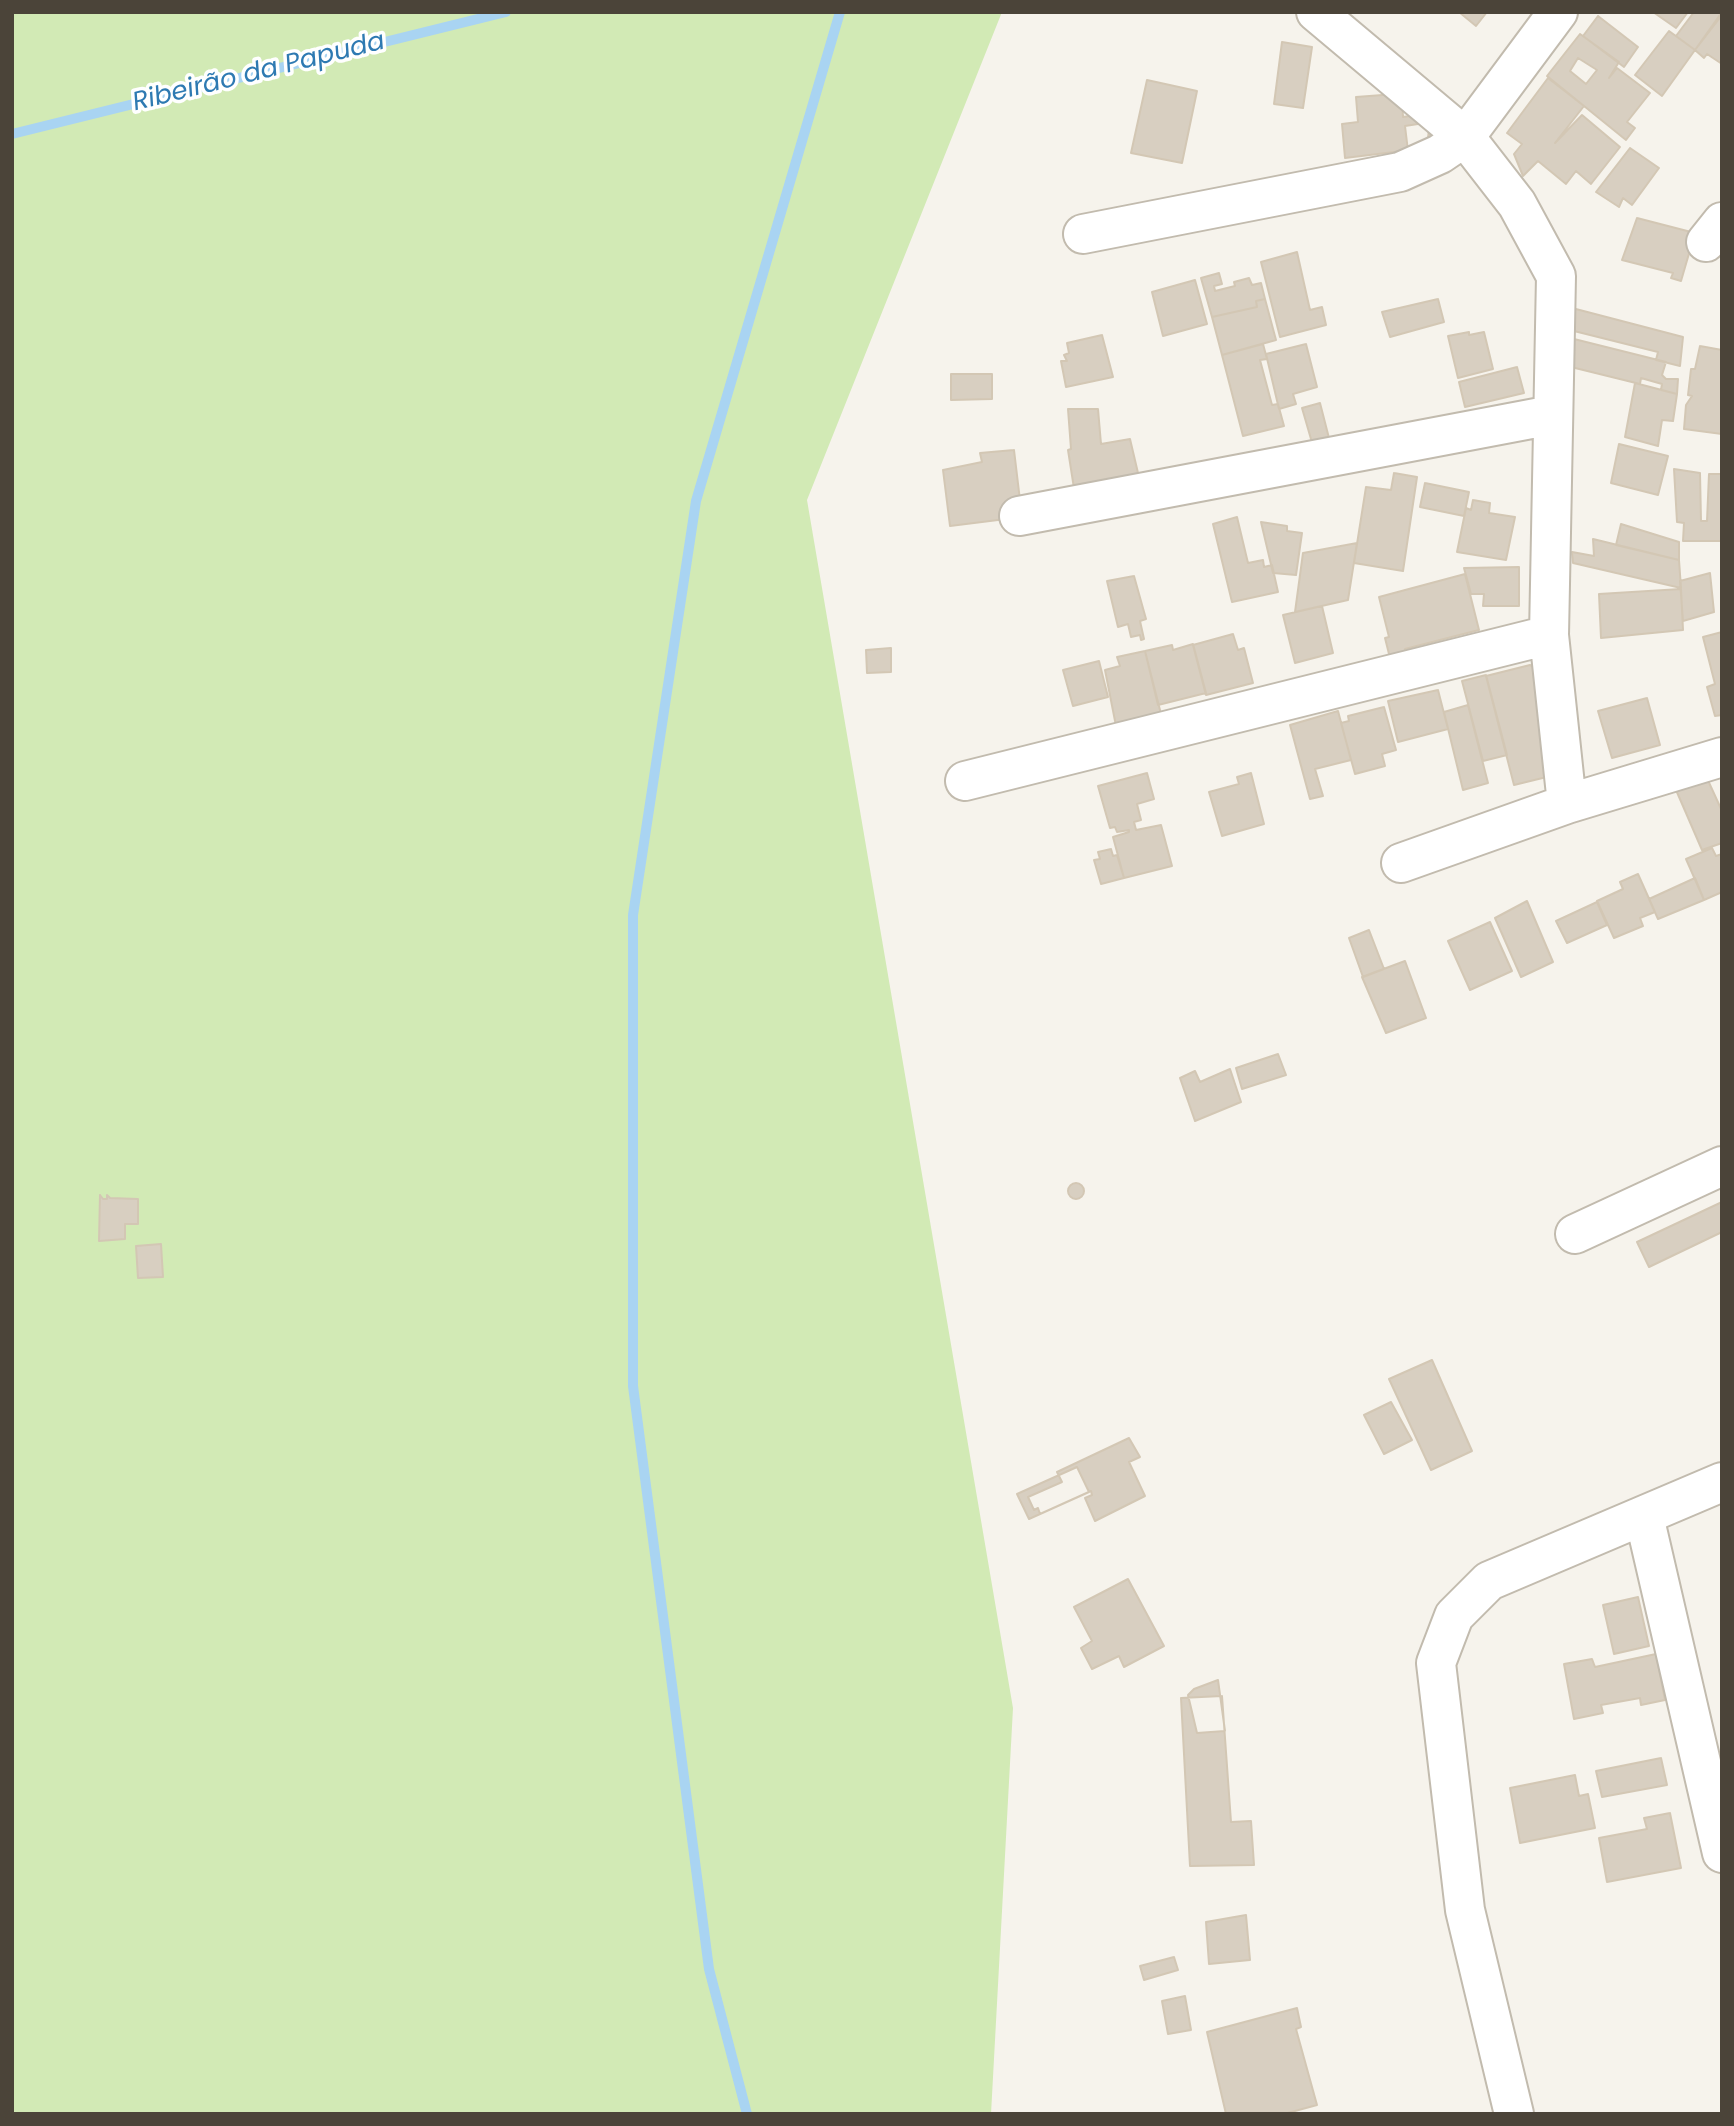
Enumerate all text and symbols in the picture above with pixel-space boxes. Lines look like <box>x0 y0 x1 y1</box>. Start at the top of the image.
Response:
water label: Ribeirão da Papuda <box>130 27 388 119</box>

